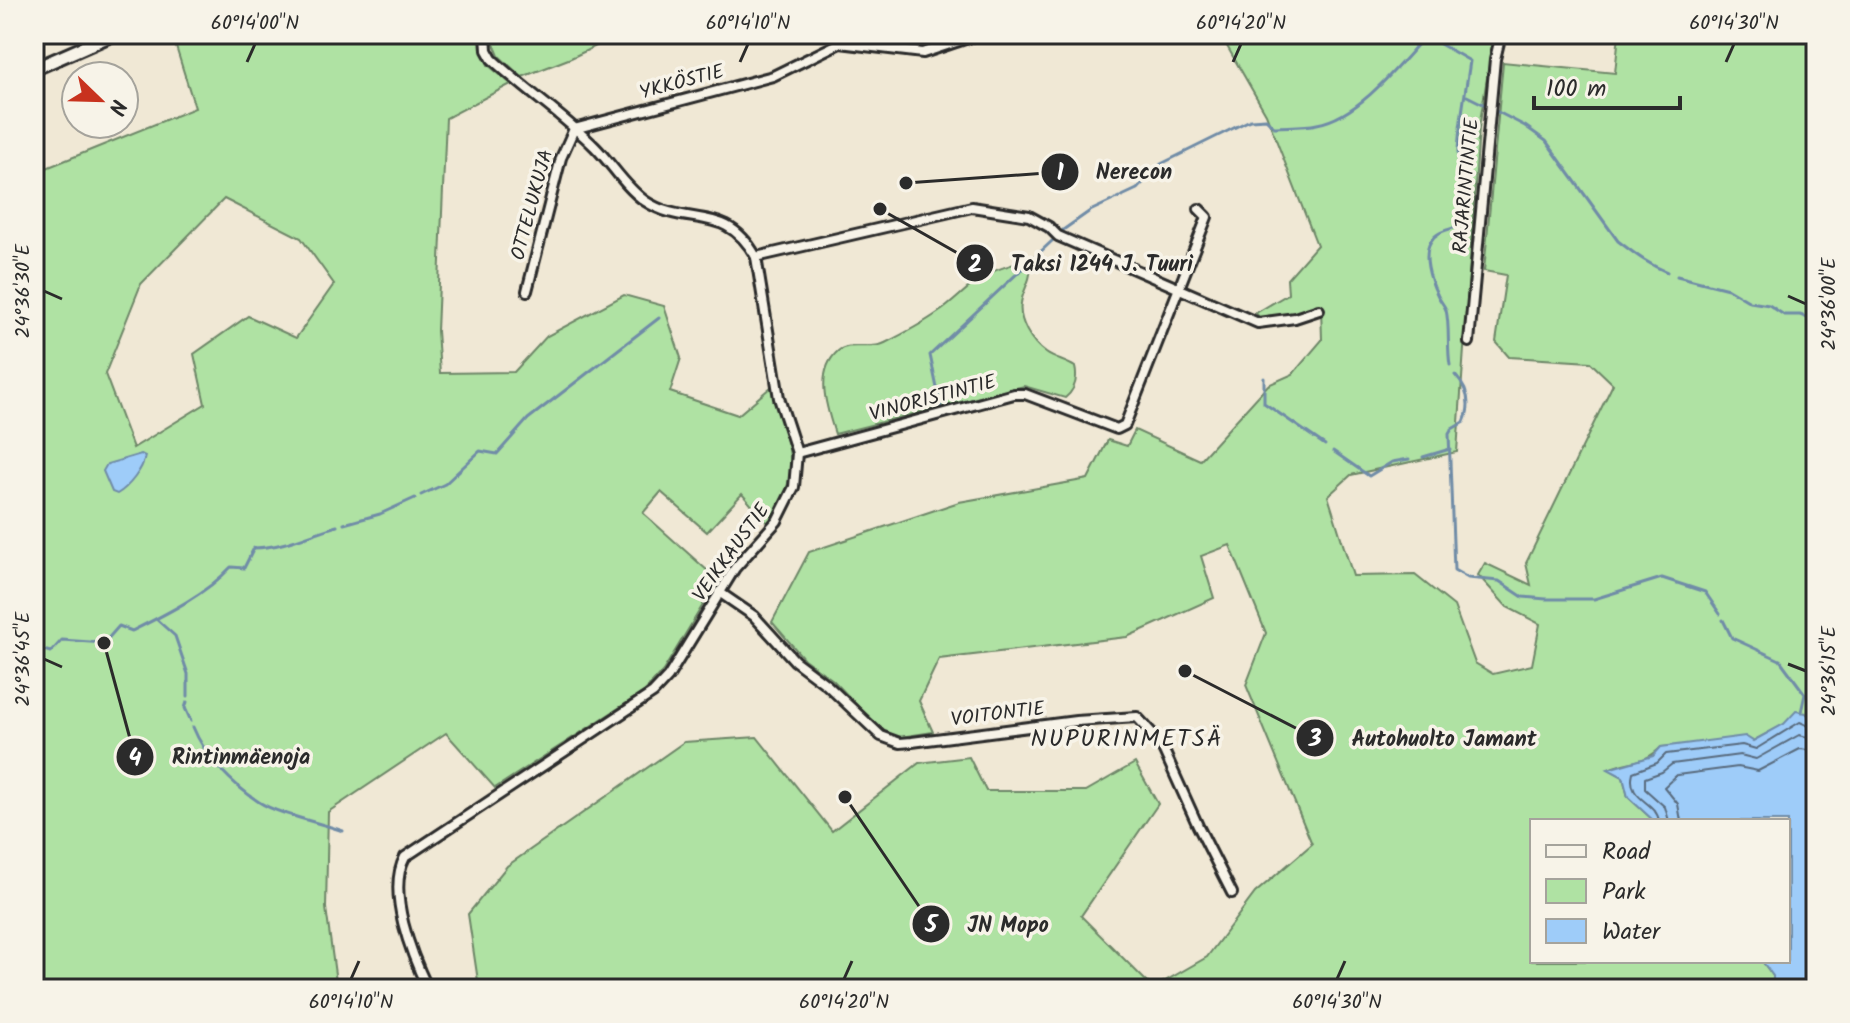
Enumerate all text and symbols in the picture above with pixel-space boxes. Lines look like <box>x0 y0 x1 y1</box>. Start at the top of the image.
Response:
text: 60°14'00"N <box>211 8 299 40</box>
text: 60°14'10"N <box>706 8 790 40</box>
text: 60°14'20"N <box>1196 8 1286 40</box>
text: 60°14'30"N <box>1689 8 1779 40</box>
street label: YKKÖSTIE <box>636 56 729 110</box>
north arrow <box>60 60 140 140</box>
scale bar <box>1534 60 1680 110</box>
text: 100 m <box>1546 70 1606 109</box>
text: N <box>97 94 135 120</box>
street label: RAJARINTINTIE <box>1445 116 1489 255</box>
street label: OTTELUKUJA <box>503 146 563 264</box>
callout: Nerecon <box>1040 149 1188 195</box>
text: 1 <box>1056 154 1064 193</box>
text: Nerecon <box>1096 156 1172 191</box>
callout: Taksi 1244 J. Tuuri <box>955 240 1209 286</box>
text: 24°36'30"E <box>8 242 40 338</box>
text: 2 <box>968 246 982 285</box>
text: Taksi 1244 J. Tuuri <box>1011 248 1194 283</box>
text: 24°36'00"E <box>1814 256 1846 351</box>
street label: VINORISTINTIE <box>866 366 1001 431</box>
street label: VEIKKAUSTIE <box>685 496 780 609</box>
text: 24°36'45"E <box>8 610 40 706</box>
text: 24°36'15"E <box>1814 625 1846 716</box>
street label: VOITONTIE <box>949 693 1048 737</box>
callout: Autohuolto Jamant <box>1295 715 1552 761</box>
district label: NUPURINMETSÄ <box>1031 720 1223 759</box>
text: 3 <box>1307 720 1322 759</box>
text: Autohuolto Jamant <box>1351 723 1538 758</box>
callout: Rintinmäenoja <box>115 734 326 780</box>
text: 4 <box>128 739 142 778</box>
text: Rintinmäenoja <box>172 741 310 776</box>
legend <box>1530 819 1790 963</box>
text: Road <box>1602 833 1651 872</box>
text: Park <box>1602 873 1646 912</box>
callout: JN Mopo <box>911 901 1065 947</box>
text: 5 <box>924 906 939 945</box>
text: JN Mopo <box>967 909 1049 944</box>
text: Water <box>1602 913 1662 952</box>
text: 60°14'10"N <box>309 987 393 1019</box>
text: 60°14'20"N <box>799 987 889 1019</box>
text: 60°14'30"N <box>1292 987 1382 1019</box>

